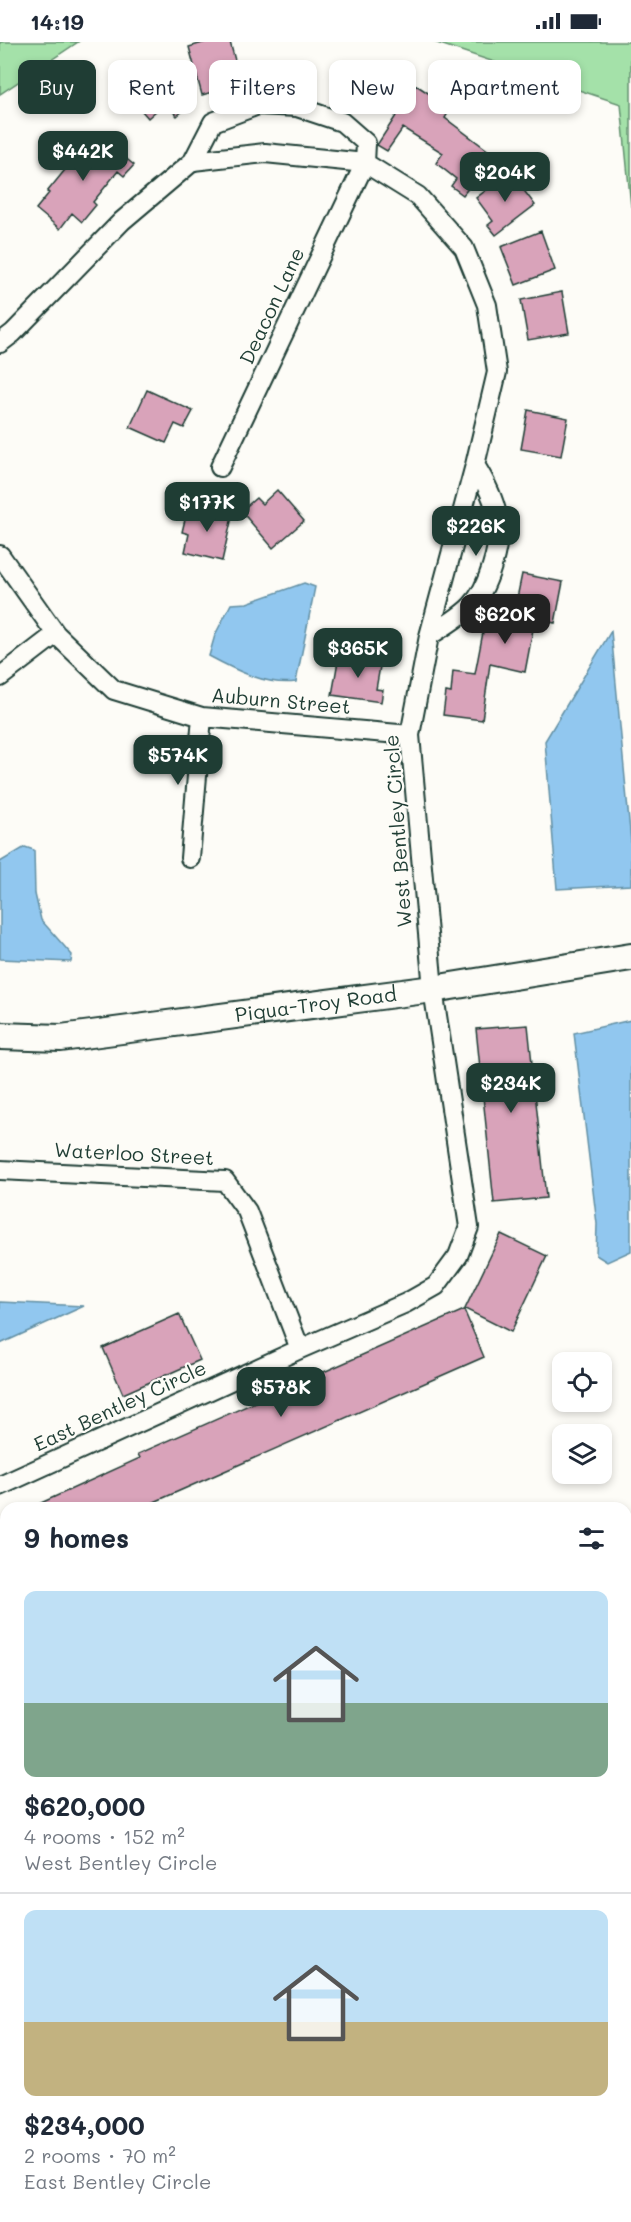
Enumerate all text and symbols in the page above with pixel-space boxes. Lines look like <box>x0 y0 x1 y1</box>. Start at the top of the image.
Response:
text: 14:19 <box>30 7 84 36</box>
chip: Buy <box>18 60 96 114</box>
chip: Rent <box>108 60 197 114</box>
chip: Filters <box>209 60 317 114</box>
chip: New <box>329 60 416 114</box>
chip: Apartment <box>428 60 581 114</box>
pin: $442K <box>41 131 125 182</box>
text: $442K <box>52 137 114 163</box>
pin: $204K <box>463 152 547 203</box>
text: $204K <box>474 158 536 184</box>
street label: Deacon Lane <box>233 243 310 368</box>
pin: $177K <box>165 482 249 533</box>
text: $177K <box>179 488 235 514</box>
pin: $226K <box>434 506 518 557</box>
text: $226K <box>446 512 506 538</box>
pin: $620K <box>463 594 547 645</box>
text: $620K <box>474 600 536 626</box>
pin: $365K <box>316 628 400 679</box>
text: $365K <box>327 634 389 660</box>
street label: Auburn Street <box>210 681 352 719</box>
street label: West Bentley Circle <box>377 734 417 928</box>
pin: $574K <box>136 735 220 786</box>
text: $574K <box>147 741 209 767</box>
street label: Piqua-Troy Road <box>233 980 398 1027</box>
pin: $234K <box>469 1063 553 1114</box>
text: $234K <box>480 1069 542 1095</box>
street label: Waterloo Street <box>53 1136 215 1170</box>
map controls <box>552 1352 612 1484</box>
button: locate <box>552 1352 612 1412</box>
street label: East Bentley Circle <box>29 1354 210 1456</box>
pin: $578K <box>239 1367 323 1418</box>
text: $578K <box>251 1373 311 1399</box>
button: layers <box>552 1424 612 1484</box>
text: 9 homes <box>24 1521 129 1555</box>
icon: filters <box>575 1522 608 1555</box>
icon: home <box>262 1630 370 1738</box>
text: $620,000 <box>24 1789 145 1823</box>
text: 4 rooms · 152 m² <box>24 1823 185 1849</box>
text: West Bentley Circle <box>24 1849 217 1875</box>
icon: home <box>262 1949 370 2057</box>
text: $234,000 <box>24 2108 145 2142</box>
text: 2 rooms · 70 m² <box>24 2142 176 2168</box>
text: East Bentley Circle <box>24 2168 211 2194</box>

